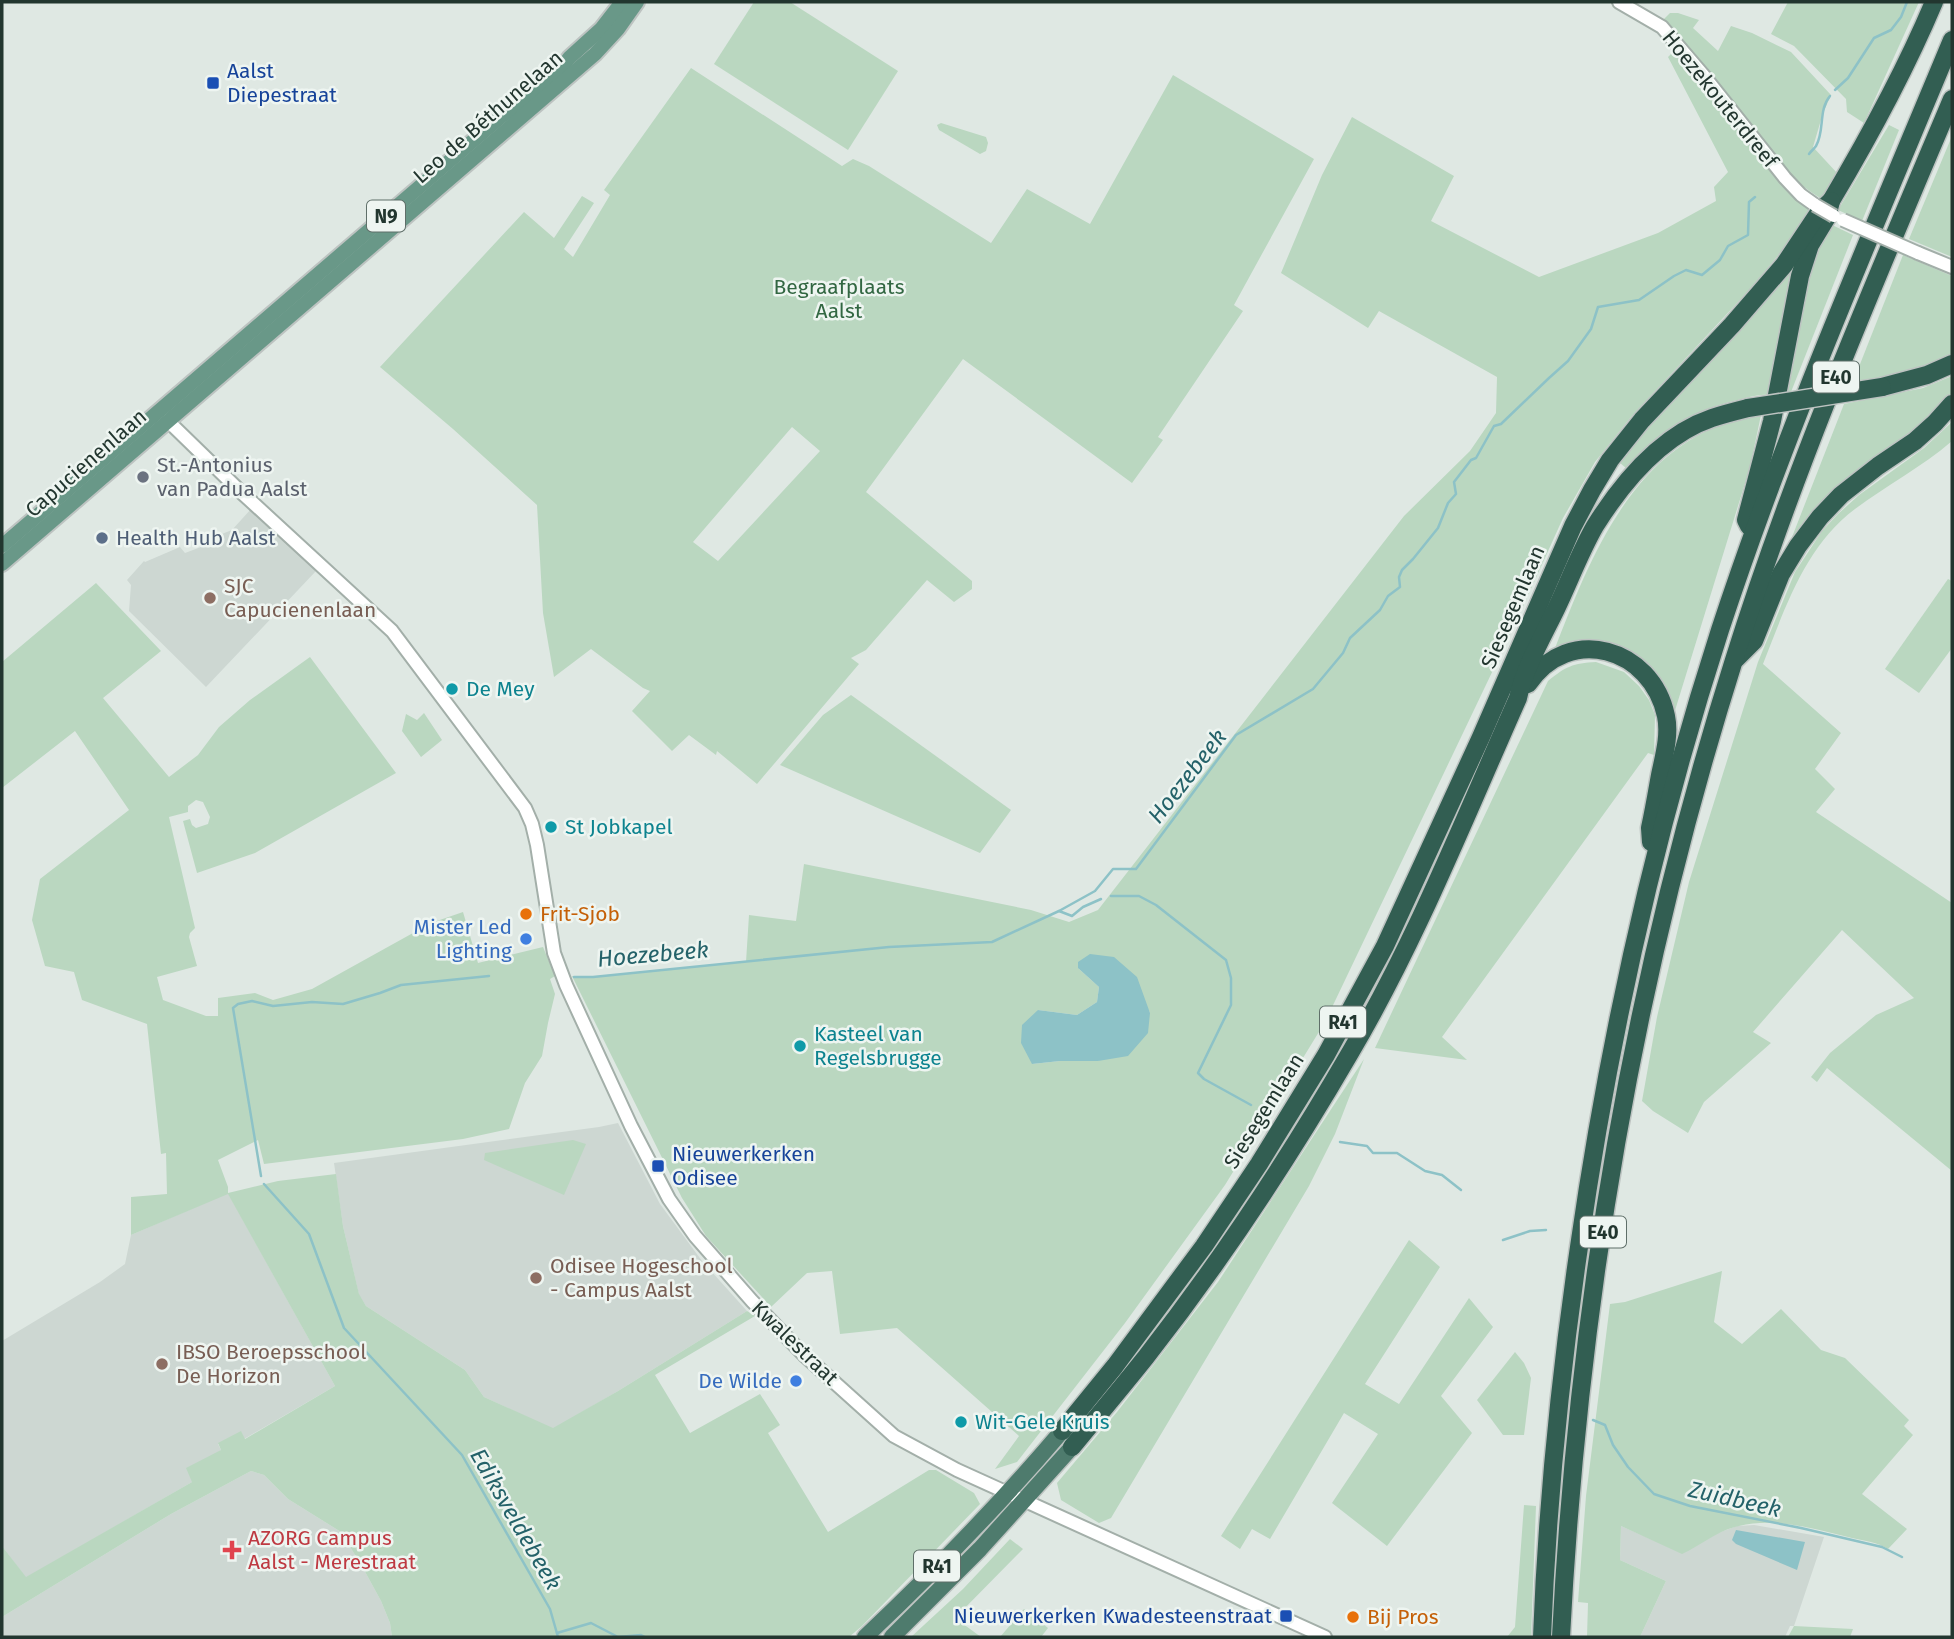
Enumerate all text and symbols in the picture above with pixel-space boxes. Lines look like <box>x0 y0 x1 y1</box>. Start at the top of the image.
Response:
street label: Hoezekouterdreef <box>1657 25 1785 175</box>
street label: Leo de Béthunelaan <box>408 45 568 189</box>
place label: Aalst Diepestraat <box>227 58 337 108</box>
marker: Aalst Diepestraat <box>205 75 221 91</box>
road number: N9 <box>367 200 405 232</box>
park label: Begraafplaats Aalst <box>774 274 905 324</box>
road number: E40 <box>1813 362 1859 392</box>
street label: Capucienenlaan <box>20 403 152 523</box>
place label: St.-Antonius van Padua Aalst <box>157 452 308 502</box>
marker: St.-Antonius van Padua Aalst <box>135 469 151 485</box>
place label: Health Hub Aalst <box>116 525 276 551</box>
marker: Health Hub Aalst <box>94 530 110 546</box>
street label: Siesegemlaan <box>1475 542 1551 672</box>
place label: SJC Capucienenlaan <box>224 573 376 623</box>
marker: SJC Capucienenlaan <box>202 590 218 606</box>
place label: De Mey <box>466 676 535 702</box>
marker: De Mey <box>444 681 460 697</box>
water label: Hoezebeek <box>1142 723 1232 829</box>
place label: St Jobkapel <box>565 814 673 840</box>
marker: St Jobkapel <box>543 819 559 835</box>
place label: Frit-Sjob <box>540 901 620 927</box>
marker: Frit-Sjob <box>518 906 534 922</box>
place label: Mister Led Lighting <box>414 914 512 964</box>
marker: Mister Led Lighting <box>518 931 534 947</box>
water label: Hoezebeek <box>596 935 710 973</box>
road number: R41 <box>1320 1006 1366 1038</box>
place label: Kasteel van Regelsbrugge <box>814 1021 942 1071</box>
marker: Kasteel van Regelsbrugge <box>792 1038 808 1054</box>
street label: Siesegemlaan <box>1218 1048 1310 1174</box>
place label: Nieuwerkerken Odisee <box>672 1141 815 1191</box>
marker: Nieuwerkerken Odisee <box>650 1158 666 1174</box>
road number: E40 <box>1580 1216 1626 1248</box>
place label: Odisee Hogeschool - Campus Aalst <box>550 1253 733 1303</box>
marker: Odisee Hogeschool - Campus Aalst <box>528 1270 544 1286</box>
street label: Kwalestraat <box>746 1295 844 1391</box>
place label: IBSO Beroepsschool De Horizon <box>176 1339 366 1389</box>
marker: IBSO Beroepsschool De Horizon <box>154 1356 170 1372</box>
place label: De Wilde <box>698 1368 782 1394</box>
marker: De Wilde <box>788 1373 804 1389</box>
place label: Wit-Gele Kruis <box>975 1409 1110 1435</box>
marker: Wit-Gele Kruis <box>953 1414 969 1430</box>
water label: Ediksveldebeek <box>464 1443 568 1595</box>
water label: Zuidbeek <box>1685 1475 1784 1523</box>
place label: AZORG Campus Aalst - Merestraat <box>248 1525 417 1575</box>
marker: AZORG Campus Aalst - Merestraat <box>222 1540 242 1560</box>
road number: R41 <box>914 1550 960 1582</box>
place label: Nieuwerkerken Kwadesteenstraat <box>954 1603 1272 1629</box>
place label: Bij Pros <box>1367 1604 1439 1630</box>
marker: Nieuwerkerken Kwadesteenstraat <box>1278 1608 1294 1624</box>
marker: Bij Pros <box>1345 1609 1361 1625</box>

